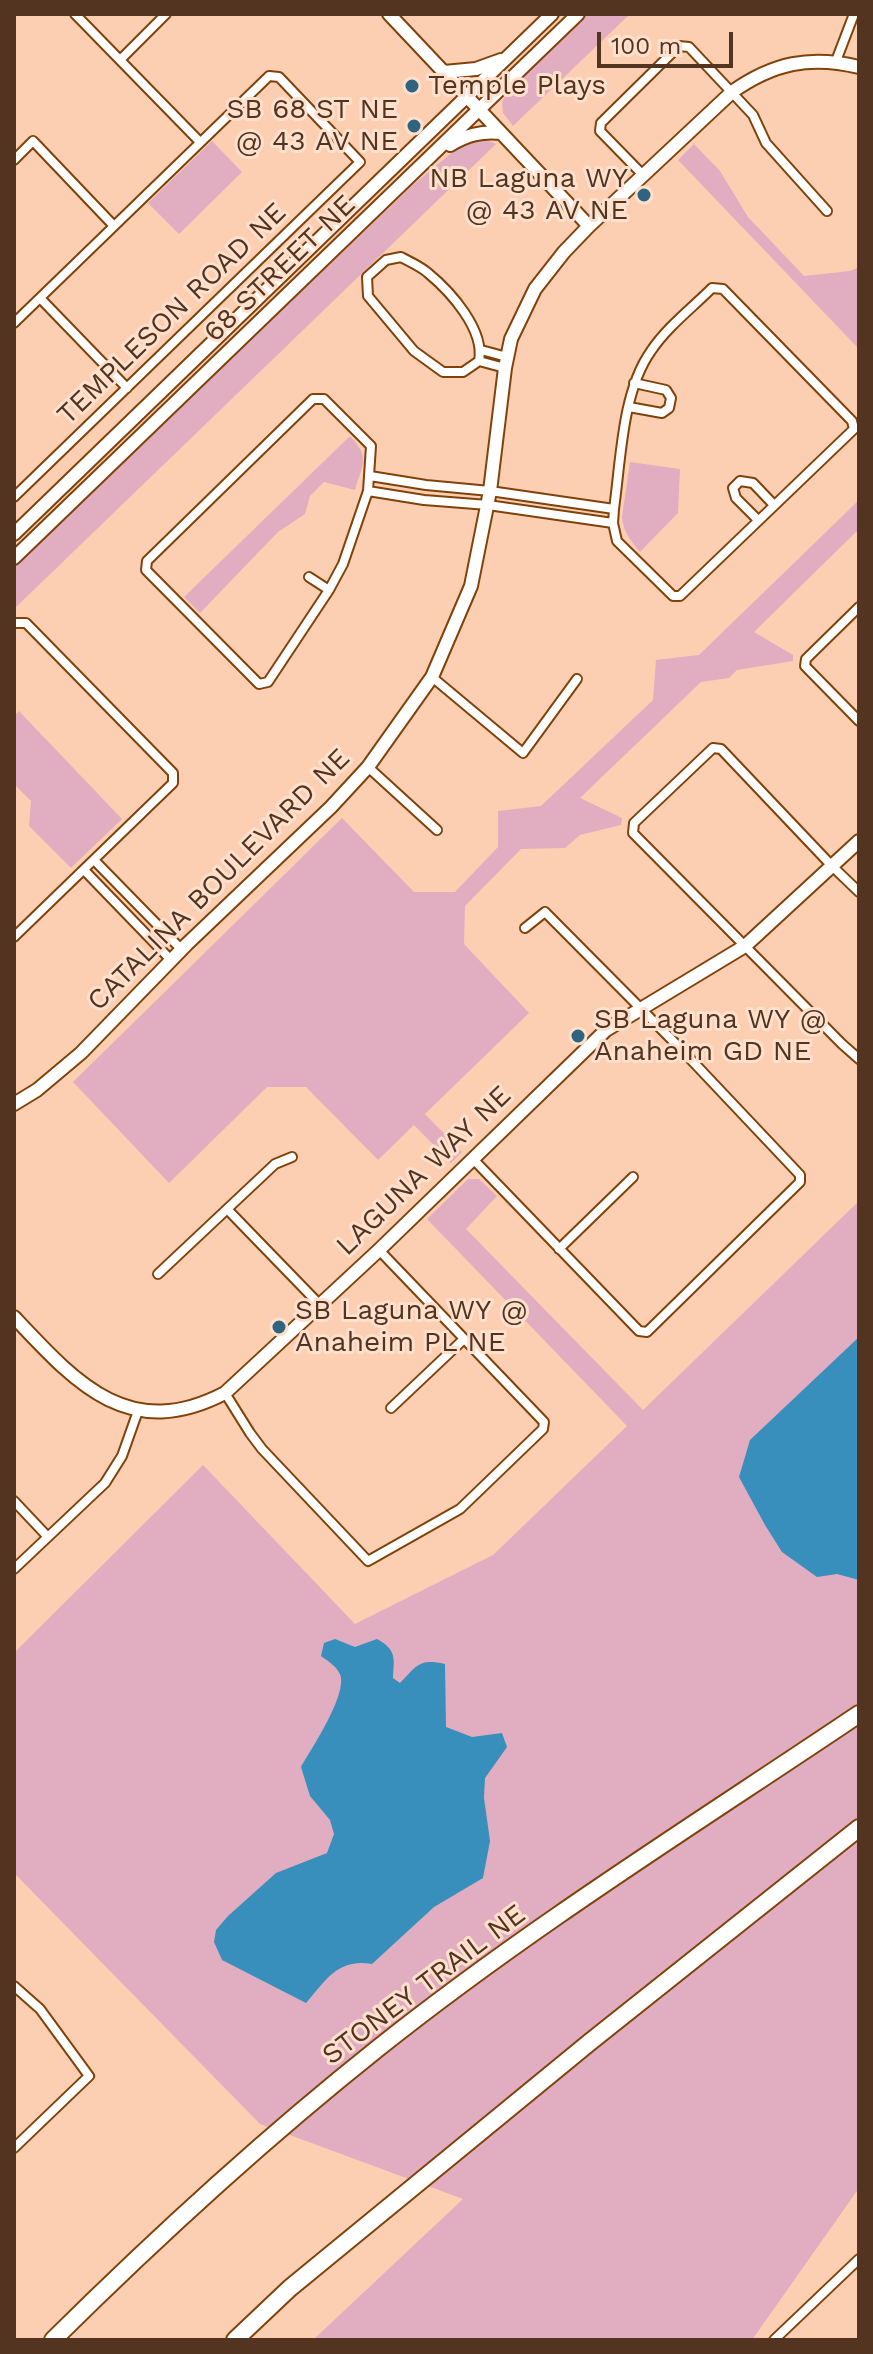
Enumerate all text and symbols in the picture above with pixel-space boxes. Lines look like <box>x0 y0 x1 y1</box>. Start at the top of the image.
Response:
scale bar <box>601 16 737 66</box>
text: 100 m <box>611 32 681 60</box>
place label: Temple Plays <box>428 69 606 103</box>
marker: Temple Plays <box>403 77 421 95</box>
place label: SB 68 ST NE @ 43 AV NE <box>226 93 398 159</box>
marker: SB 68 ST NE @ 43 AV NE <box>405 117 423 135</box>
place label: NB Laguna WY @ 43 AV NE <box>429 162 628 228</box>
marker: NB Laguna WY @ 43 AV NE <box>635 186 653 204</box>
street label: 68 STREET NE <box>197 188 363 350</box>
street label: TEMPLESON ROAD NE <box>51 196 293 432</box>
street label: CATALINA BOULEVARD NE <box>81 742 357 1018</box>
place label: SB Laguna WY @ Anaheim GD NE <box>594 1003 827 1069</box>
marker: SB Laguna WY @ Anaheim GD NE <box>569 1027 587 1045</box>
street label: LAGUNA WAY NE <box>330 1079 518 1263</box>
place label: SB Laguna WY @ Anaheim PL NE <box>295 1294 528 1360</box>
marker: SB Laguna WY @ Anaheim PL NE <box>270 1318 288 1336</box>
street label: STONEY TRAIL NE <box>316 1898 532 2072</box>

